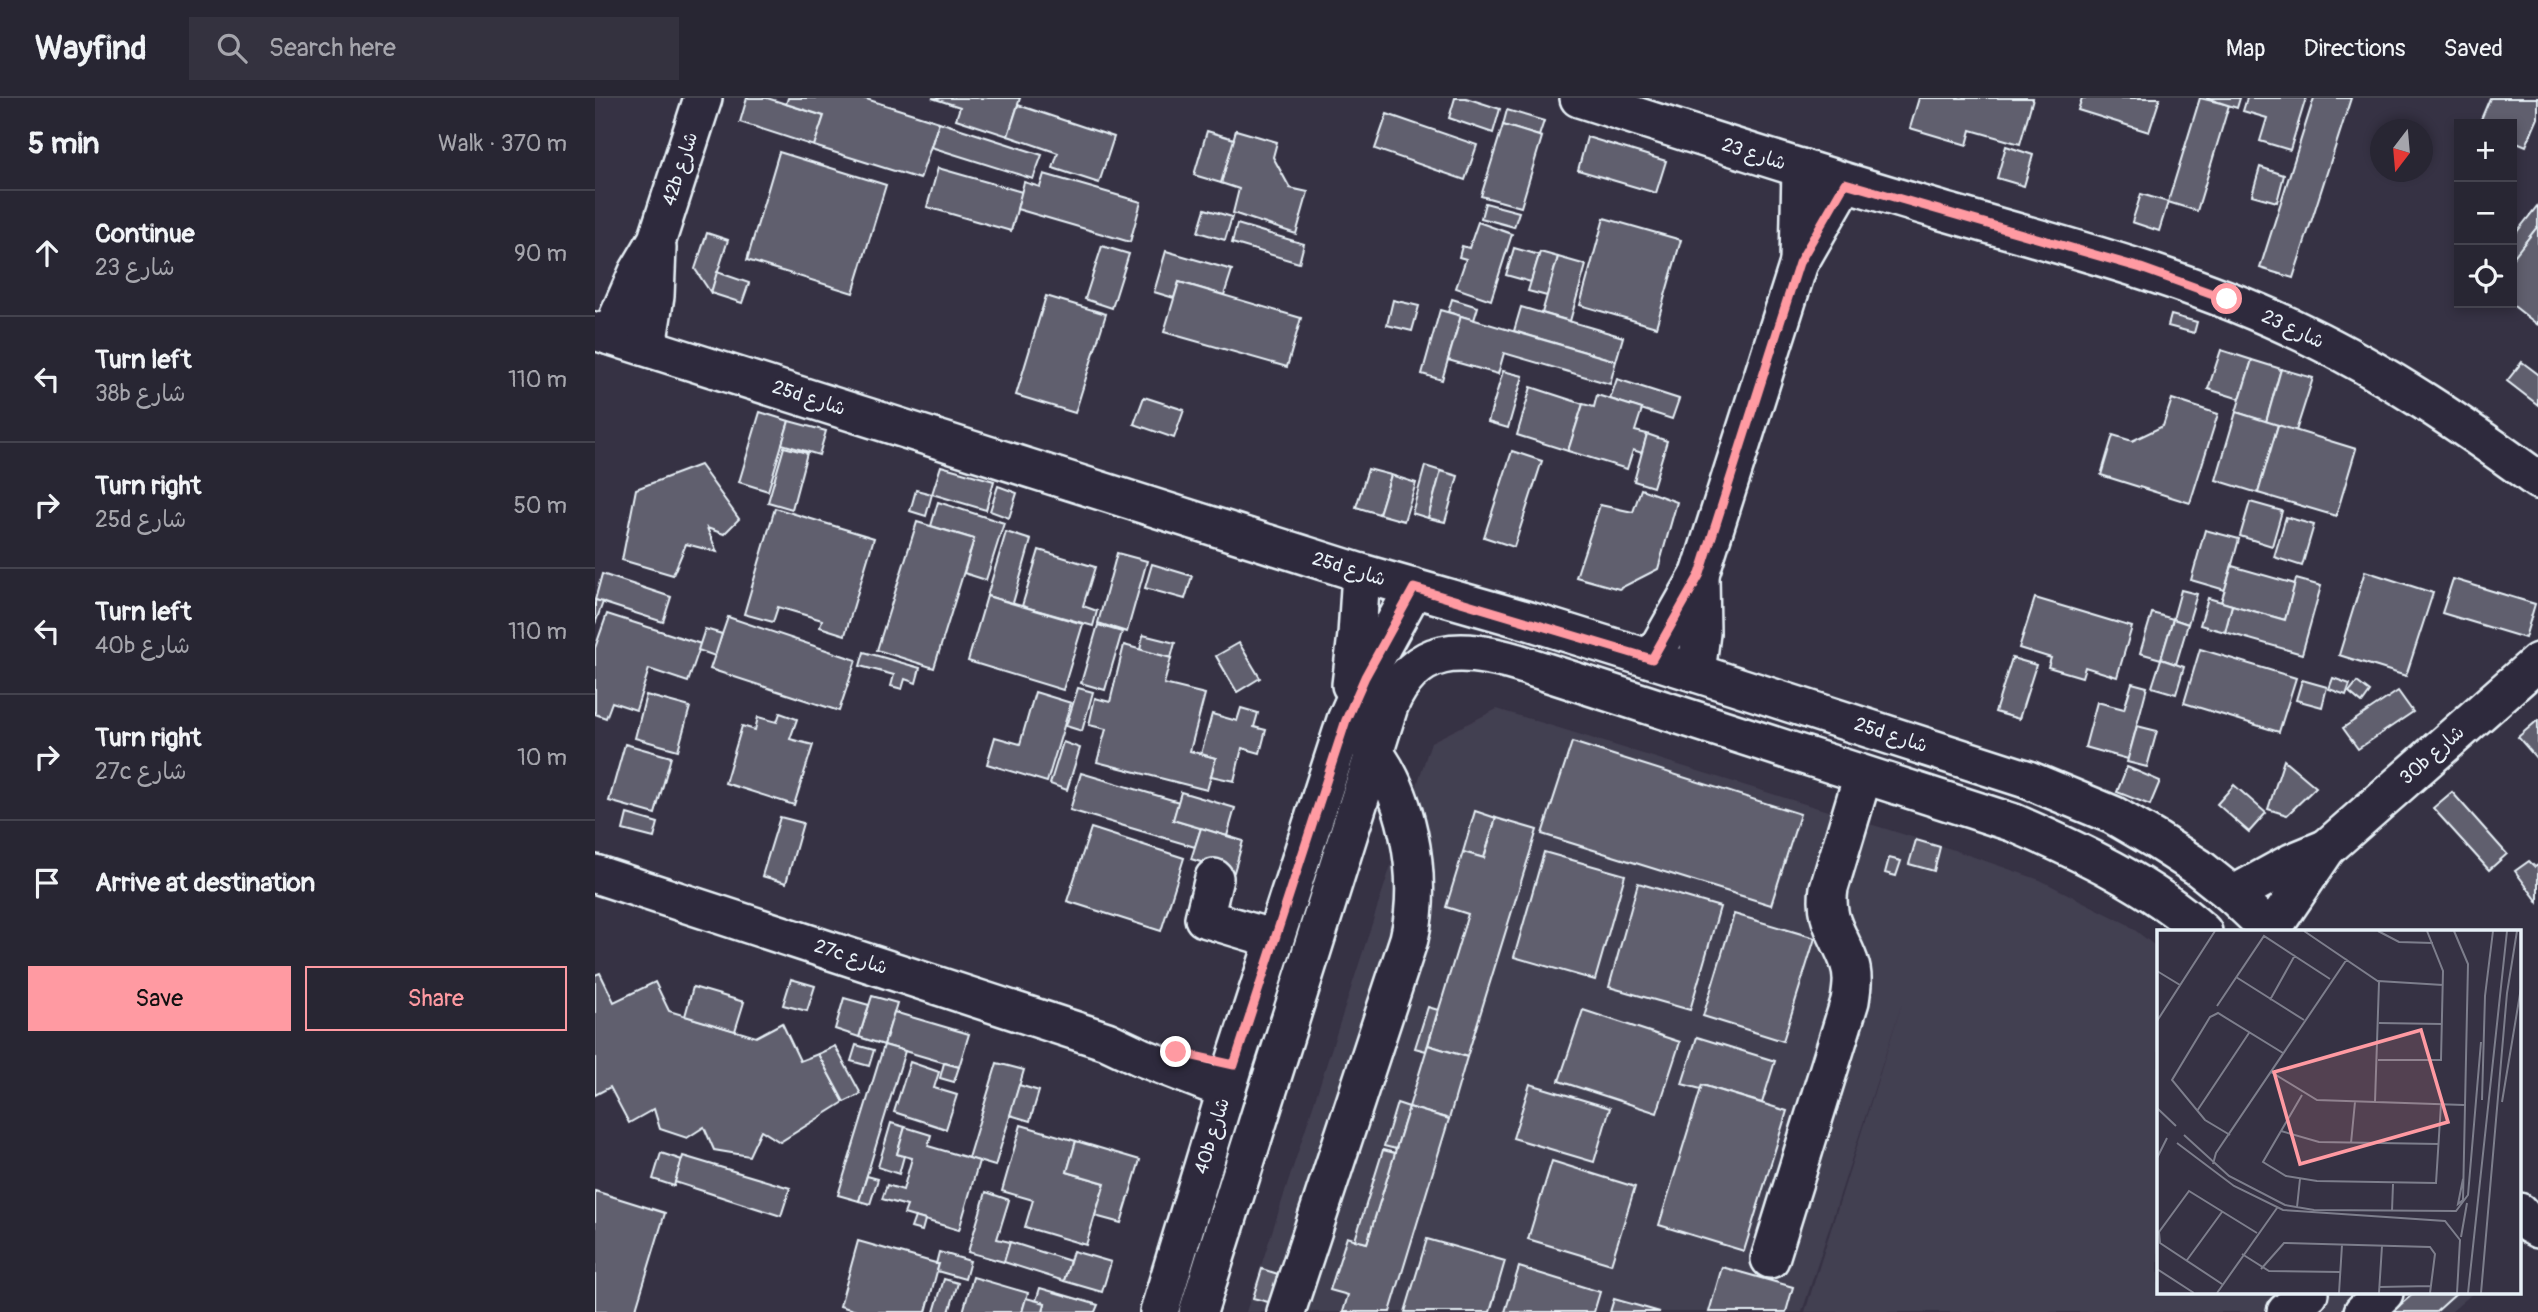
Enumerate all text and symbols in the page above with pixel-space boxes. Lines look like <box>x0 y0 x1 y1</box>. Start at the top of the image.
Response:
search box <box>189 17 679 80</box>
text: Wayfind <box>35 28 147 69</box>
icon: search <box>213 29 251 67</box>
text: Search here <box>269 32 396 64</box>
text: Map <box>2226 34 2266 63</box>
text: Directions <box>2304 34 2405 63</box>
text: Saved <box>2443 34 2503 63</box>
north arrow <box>2370 119 2433 182</box>
map controls <box>2454 119 2517 308</box>
button: + <box>2454 119 2517 182</box>
text: 5 min <box>28 125 99 162</box>
text: Walk · 370 m <box>438 129 567 158</box>
street label: 42b شارع <box>657 129 704 209</box>
street label: شارع 23 <box>1719 132 1789 177</box>
button: − <box>2454 182 2517 245</box>
text: Continue <box>95 218 195 250</box>
icon: ahead <box>28 234 66 272</box>
text: 90 m <box>514 239 567 268</box>
button: locate <box>2454 245 2517 308</box>
text: شارع 23 <box>95 253 175 282</box>
route start <box>2211 283 2242 314</box>
street label: شارع 23 <box>2258 304 2328 355</box>
text: Turn left <box>95 344 191 376</box>
icon: left <box>28 360 66 398</box>
text: 110 m <box>508 365 567 394</box>
street label: 25d شارع <box>769 375 849 422</box>
text: 38b شارع <box>95 379 186 408</box>
text: Turn right <box>95 470 201 502</box>
icon: right <box>28 486 66 524</box>
text: 50 m <box>513 491 567 520</box>
text: 25d شارع <box>95 505 186 534</box>
street label: 25d شارع <box>1309 546 1389 592</box>
text: Turn left <box>95 596 191 628</box>
icon: left <box>28 612 66 650</box>
text: 110 m <box>508 617 567 646</box>
text: 40b شارع <box>95 631 190 660</box>
street label: 25d شارع <box>1851 712 1931 759</box>
street label: 30b شارع <box>2395 720 2470 790</box>
text: Turn right <box>95 722 201 754</box>
icon: right <box>28 738 66 776</box>
text: 10 m <box>517 743 567 772</box>
text: 27c شارع <box>95 757 186 786</box>
icon: arrive <box>28 864 66 902</box>
text: Arrive at destination <box>95 867 315 899</box>
inset map <box>2157 930 2521 1294</box>
street label: 27c شارع <box>811 934 891 981</box>
button: Save <box>28 966 291 1031</box>
button: Share <box>305 966 567 1031</box>
route end <box>1160 1036 1191 1067</box>
street label: 40b شارع <box>1189 1095 1236 1177</box>

